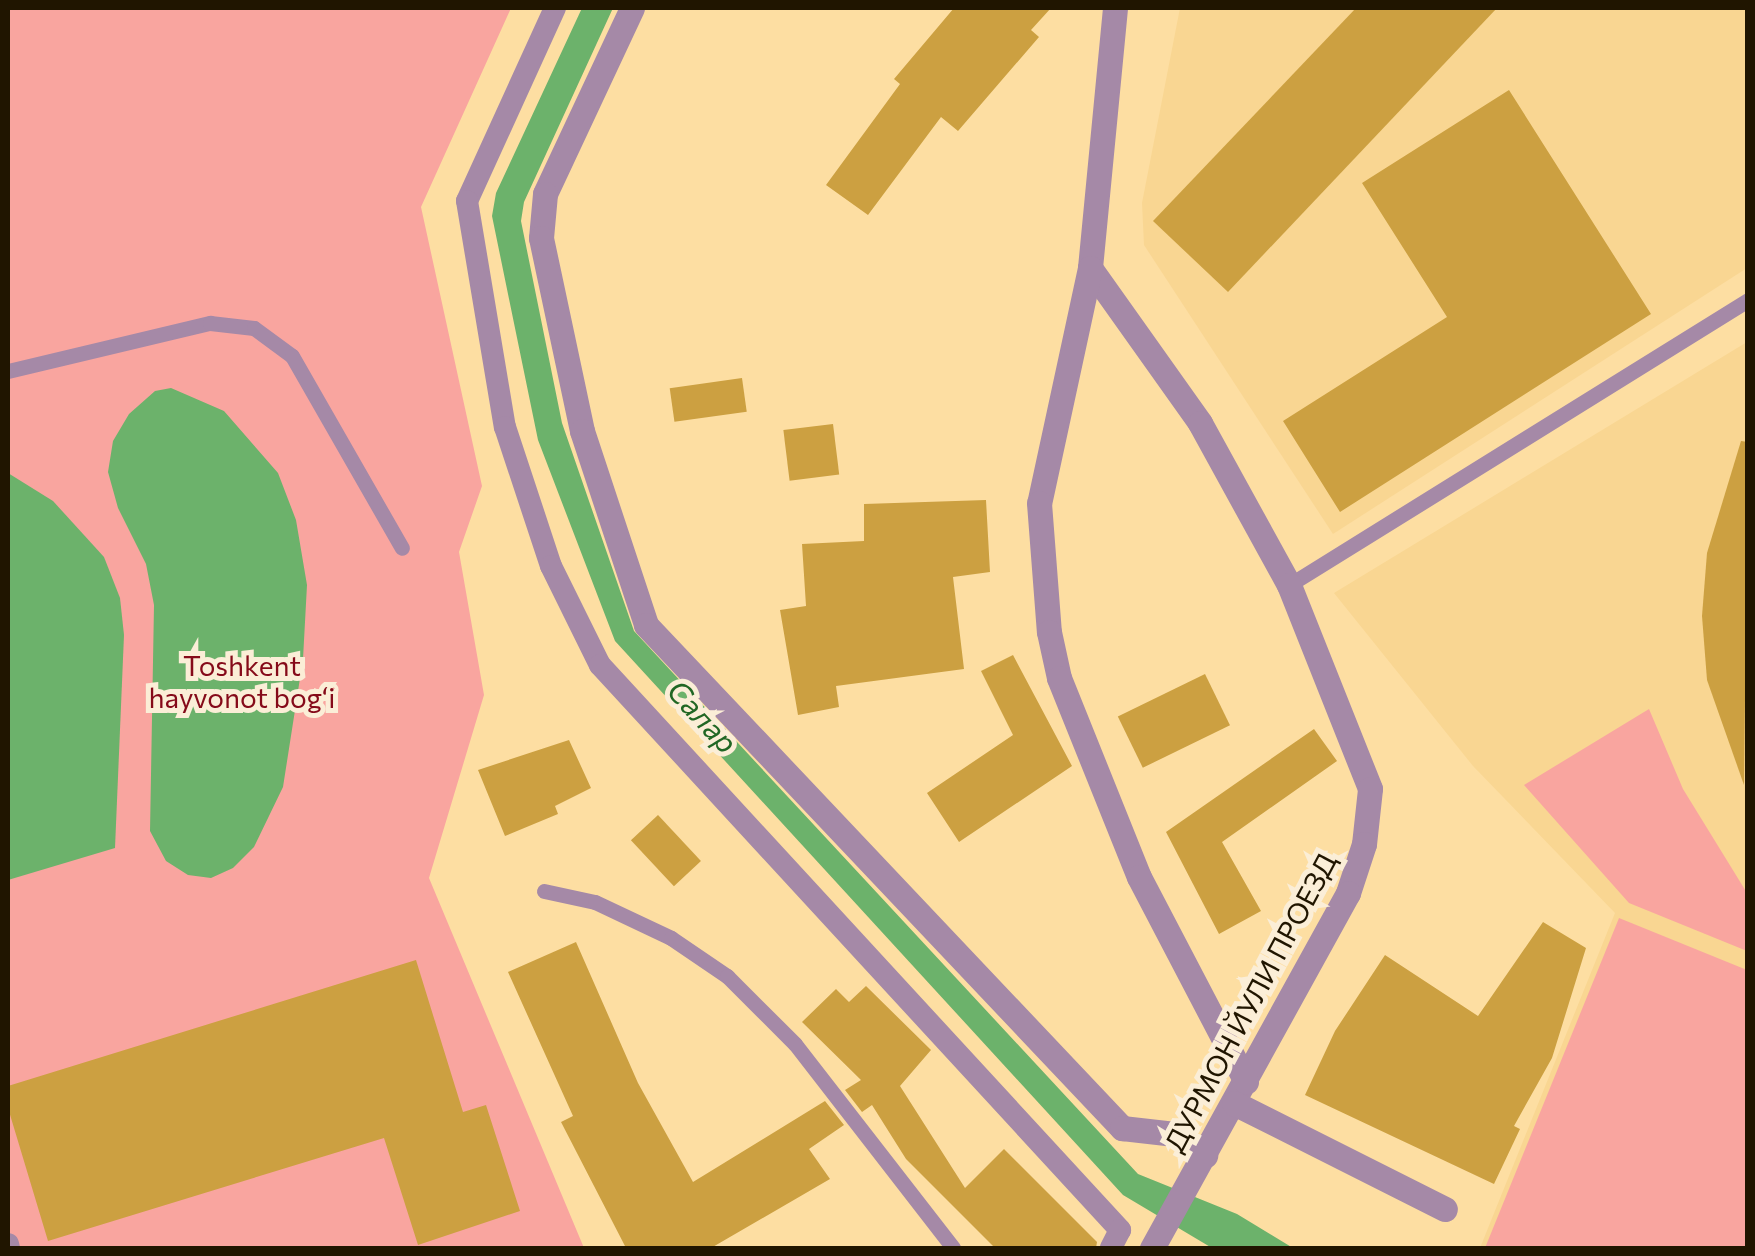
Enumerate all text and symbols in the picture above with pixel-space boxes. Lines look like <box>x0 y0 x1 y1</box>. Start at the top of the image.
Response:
park label: Toshkent hayvonot bogʻi <box>149 648 335 714</box>
water label: Салар <box>660 672 746 760</box>
street label: ДУРМОН ЙУЛИ ПРОЕЗД <box>1157 847 1343 1157</box>

